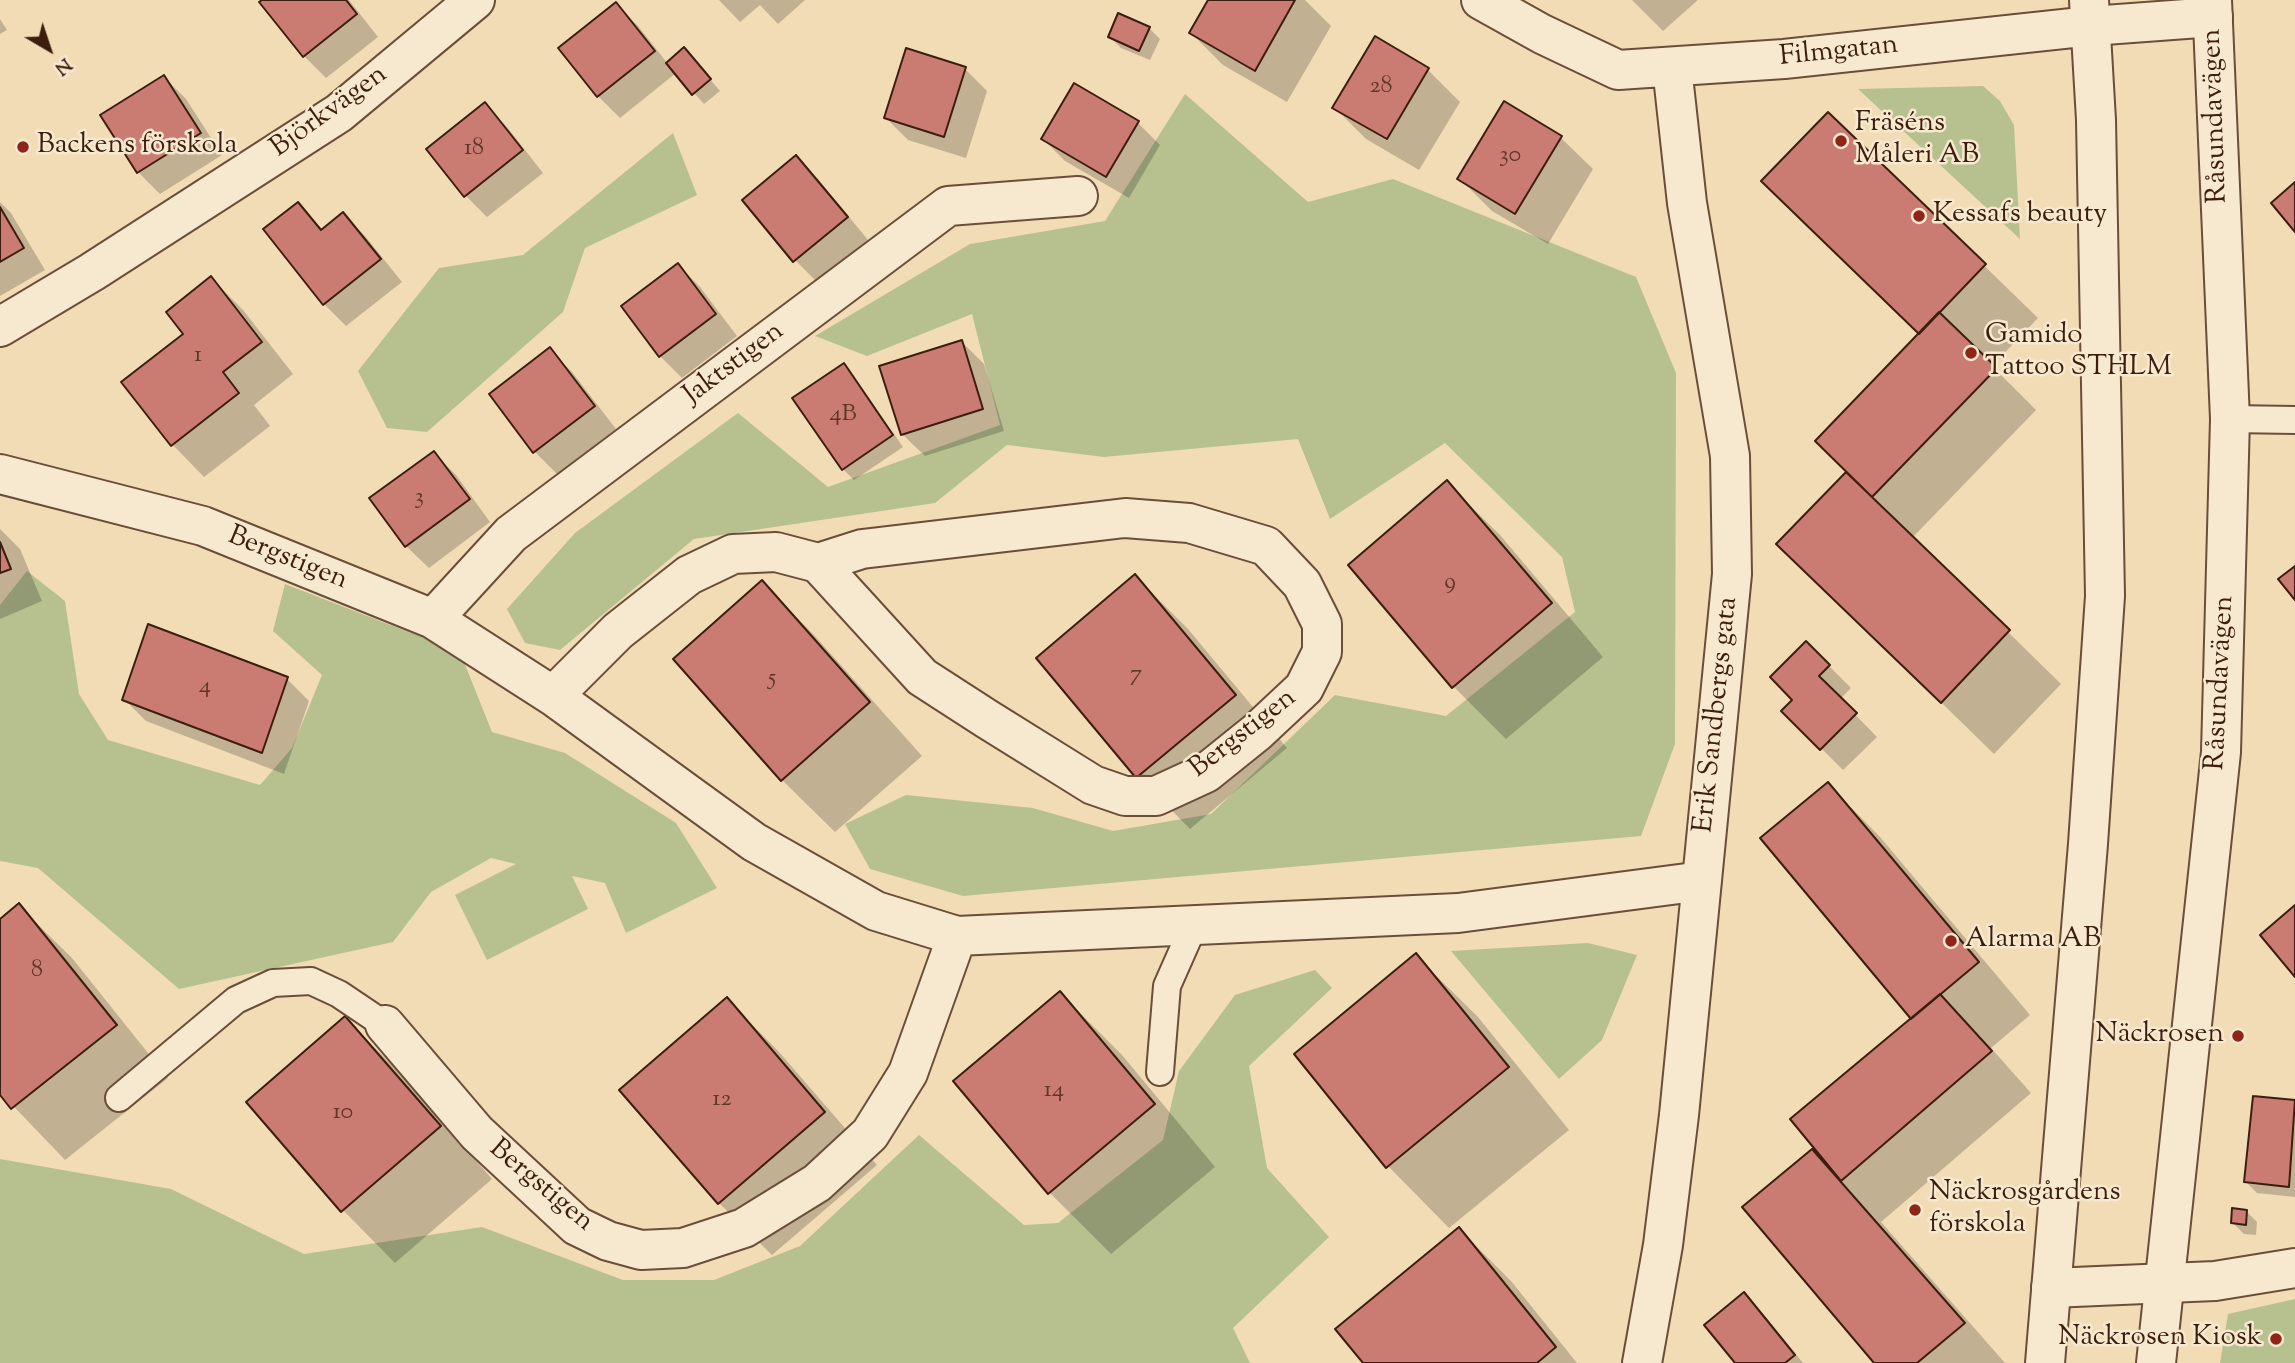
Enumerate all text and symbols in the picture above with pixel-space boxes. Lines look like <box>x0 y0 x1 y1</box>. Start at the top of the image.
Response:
north arrow <box>14 14 84 84</box>
street label: Råsundavägen <box>2197 28 2237 204</box>
street label: Filmgatan <box>1778 30 1900 76</box>
text: N <box>48 50 77 81</box>
street label: Björkvägen <box>265 59 395 167</box>
house number: 28 <box>1369 74 1393 102</box>
place label: Fräséns Måleri AB <box>1855 108 1979 174</box>
place label: Backens förskola <box>37 130 238 164</box>
marker: Fräséns Måleri AB <box>1833 133 1849 149</box>
house number: 18 <box>464 136 484 164</box>
marker: Backens förskola <box>15 139 31 155</box>
house number: 30 <box>1499 143 1521 171</box>
place label: Kessafs beauty <box>1933 199 2107 233</box>
marker: Kessafs beauty <box>1911 208 1927 224</box>
street label: Jaktstigen <box>678 316 792 414</box>
place label: Gamido Tattoo STHLM <box>1985 320 2172 386</box>
house number: 1 <box>194 343 202 371</box>
marker: Gamido Tattoo STHLM <box>1963 345 1979 361</box>
house number: 4B <box>829 402 857 430</box>
house number: 3 <box>414 485 424 513</box>
street label: Bergstigen <box>222 521 352 599</box>
house number: 9 <box>1444 570 1456 598</box>
street label: Råsundavägen <box>2201 595 2243 771</box>
street label: Erik Sandbergs gata <box>1689 596 1747 834</box>
house number: 7 <box>1130 662 1142 690</box>
house number: 5 <box>768 666 776 694</box>
house number: 4 <box>199 674 211 702</box>
street label: Bergstigen <box>1184 683 1304 787</box>
place label: Alarma AB <box>1965 924 2101 958</box>
marker: Alarma AB <box>1943 933 1959 949</box>
house number: 8 <box>31 958 43 986</box>
place label: Näckrosen <box>2096 1019 2224 1053</box>
marker: Näckrosen <box>2230 1028 2246 1044</box>
house number: 14 <box>1044 1078 1064 1106</box>
house number: 12 <box>712 1087 732 1115</box>
house number: 10 <box>333 1100 353 1128</box>
street label: Bergstigen <box>481 1134 599 1240</box>
place label: Näckrosgårdens förskola <box>1929 1177 2121 1243</box>
marker: Näckrosgårdens förskola <box>1907 1202 1923 1218</box>
place label: Näckrosen Kiosk <box>2058 1322 2262 1356</box>
marker: Näckrosen Kiosk <box>2268 1331 2284 1347</box>

